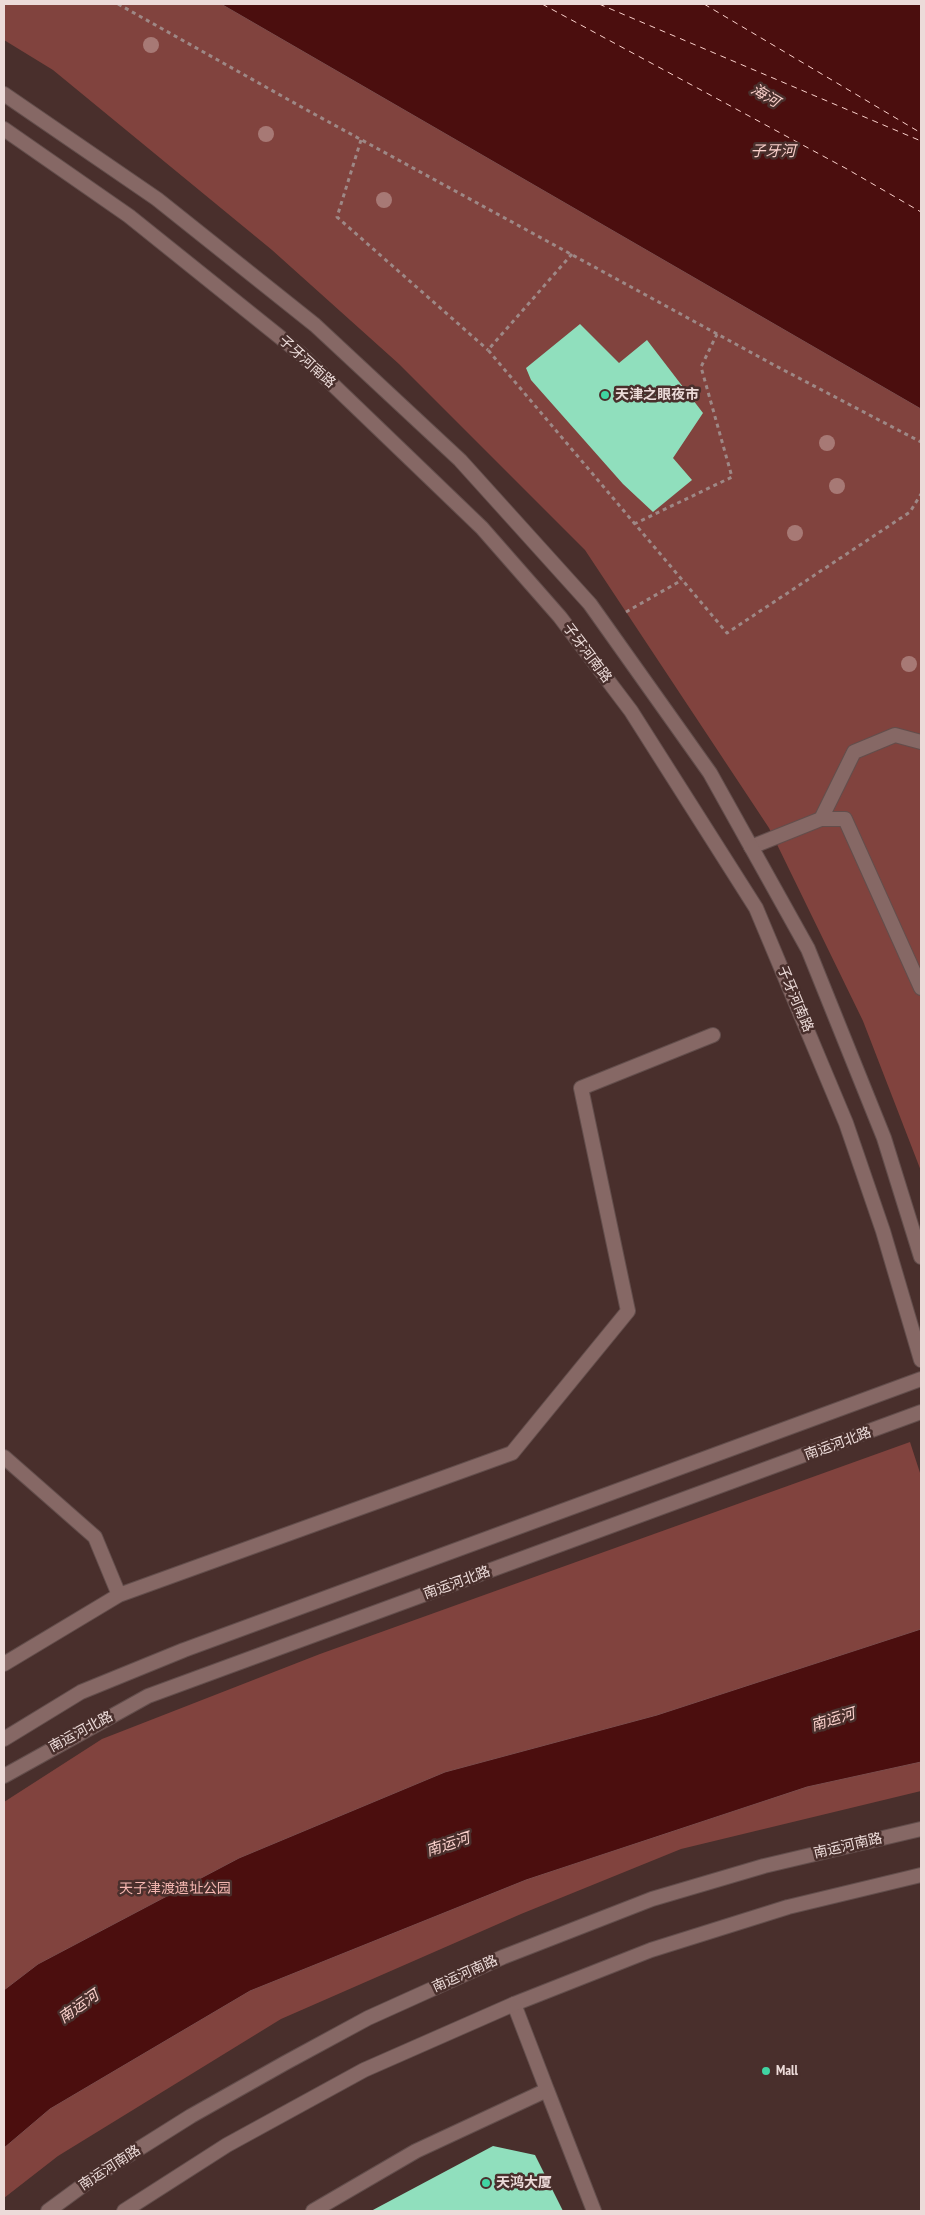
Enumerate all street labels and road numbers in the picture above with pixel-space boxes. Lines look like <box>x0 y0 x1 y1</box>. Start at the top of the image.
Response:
street label: 子牙河南路 <box>275 332 339 392</box>
street label: 子牙河南路 <box>559 620 615 686</box>
street label: 子牙河南路 <box>774 964 816 1034</box>
street label: 南运河北路 <box>802 1424 874 1464</box>
street label: 南运河北路 <box>421 1563 493 1603</box>
street label: 南运河北路 <box>46 1708 116 1756</box>
street label: 南运河南路 <box>812 1830 884 1862</box>
street label: 南运河南路 <box>430 1952 500 1996</box>
street label: 南运河南路 <box>76 2142 144 2194</box>

